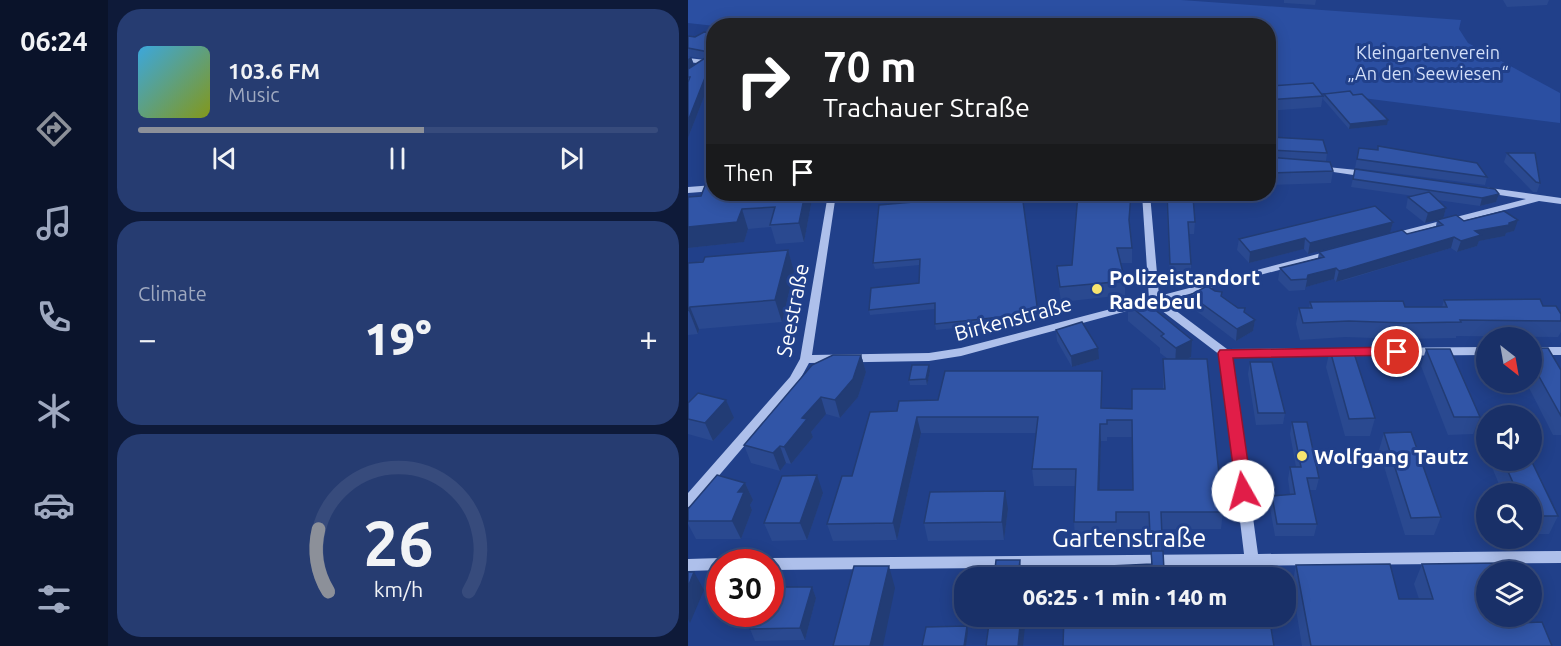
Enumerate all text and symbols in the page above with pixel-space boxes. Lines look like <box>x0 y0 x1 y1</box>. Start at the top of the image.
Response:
text: 06:24 <box>20 26 88 56</box>
icon: right <box>724 42 802 120</box>
park label: Kleingartenverein „An den Seewiesen“ <box>1347 42 1509 83</box>
text: 70 m <box>823 43 917 90</box>
text: 103.6 FM <box>228 58 320 83</box>
text: Music <box>228 83 280 106</box>
text: Trachauer Straße <box>823 92 1030 122</box>
icon: directions <box>33 108 75 150</box>
icon: previous <box>208 142 241 175</box>
icon: pause <box>381 142 414 175</box>
icon: next <box>555 142 588 175</box>
icon: arrive <box>786 156 819 189</box>
text: Then <box>724 160 774 185</box>
icon: music <box>33 202 75 244</box>
street label: Seestraße <box>771 261 813 359</box>
place label: Polizeistandort Radebeul <box>1109 265 1260 313</box>
text: Climate <box>138 282 207 305</box>
marker: Polizeistandort Radebeul <box>1090 282 1104 296</box>
street label: Birkenstraße <box>952 291 1074 345</box>
icon: phone <box>33 296 75 338</box>
text: 19° <box>364 313 432 364</box>
text: − <box>138 320 157 357</box>
text: + <box>639 320 658 357</box>
pin <box>1371 326 1422 377</box>
north arrow <box>1476 327 1542 393</box>
map controls <box>1476 327 1542 627</box>
icon: arrive <box>1380 335 1413 368</box>
icon: climate <box>33 390 75 432</box>
button: sound <box>1476 405 1542 471</box>
place label: Wolfgang Tautz <box>1314 444 1468 468</box>
marker: Wolfgang Tautz <box>1295 449 1309 463</box>
position arrow <box>1211 459 1275 523</box>
button: search <box>1476 483 1542 549</box>
icon: car <box>33 484 75 526</box>
text: 26 <box>363 509 433 579</box>
street label: Gartenstraße <box>1052 523 1206 552</box>
speed limit sign: 30 <box>706 549 784 627</box>
button: layers <box>1476 561 1542 627</box>
icon: filters <box>33 578 75 620</box>
text: km/h <box>373 578 423 602</box>
text: 06:25 · 1 min · 140 m <box>1023 584 1227 609</box>

